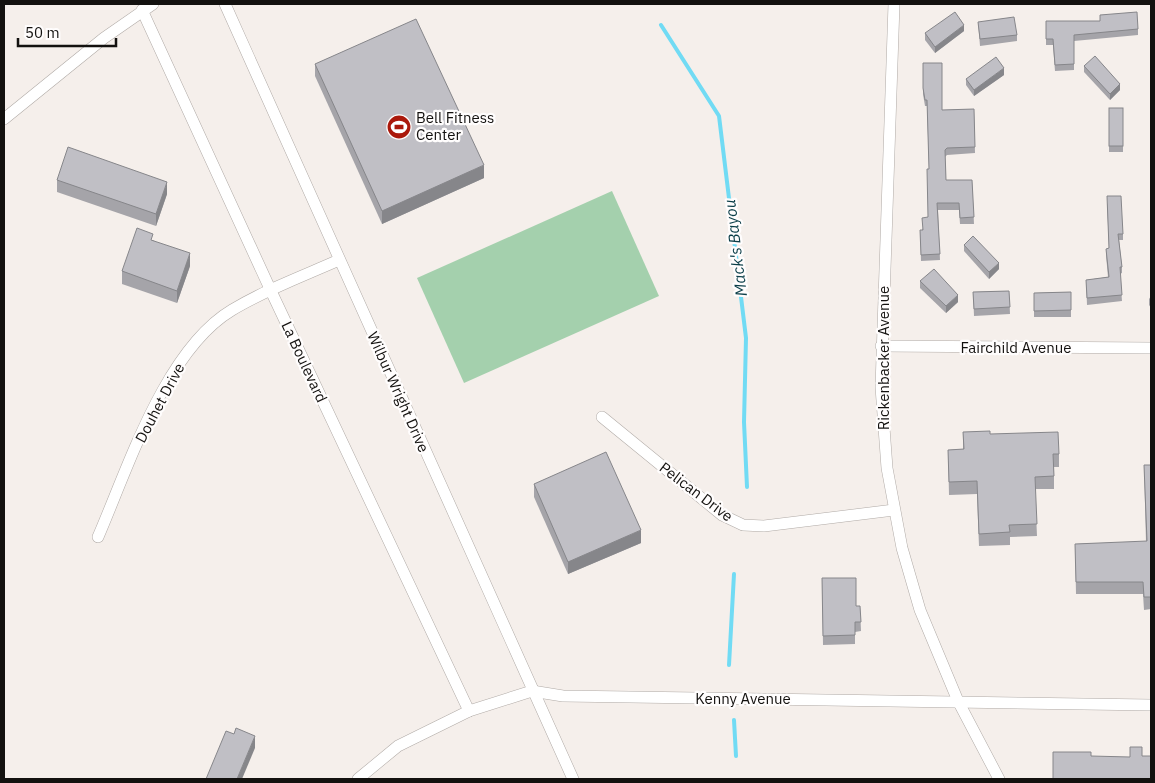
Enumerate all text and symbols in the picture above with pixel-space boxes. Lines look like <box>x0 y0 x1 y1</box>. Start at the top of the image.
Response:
scale bar <box>18 15 115 47</box>
text: 50 m <box>25 23 60 42</box>
place label: Bell Fitness Center <box>416 108 494 144</box>
sports icon: Bell Fitness Center <box>386 114 412 140</box>
water label: Mack's Bayou <box>719 198 751 298</box>
street label: Rickenbacker Avenue <box>874 286 893 430</box>
street label: La Boulevard <box>277 318 332 405</box>
street label: Wilbur Wright Drive <box>363 329 434 455</box>
street label: Fairchild Avenue <box>960 338 1072 357</box>
street label: Douhet Drive <box>131 360 188 446</box>
street label: Pelican Drive <box>656 458 737 525</box>
street label: Kenny Avenue <box>695 689 791 708</box>

